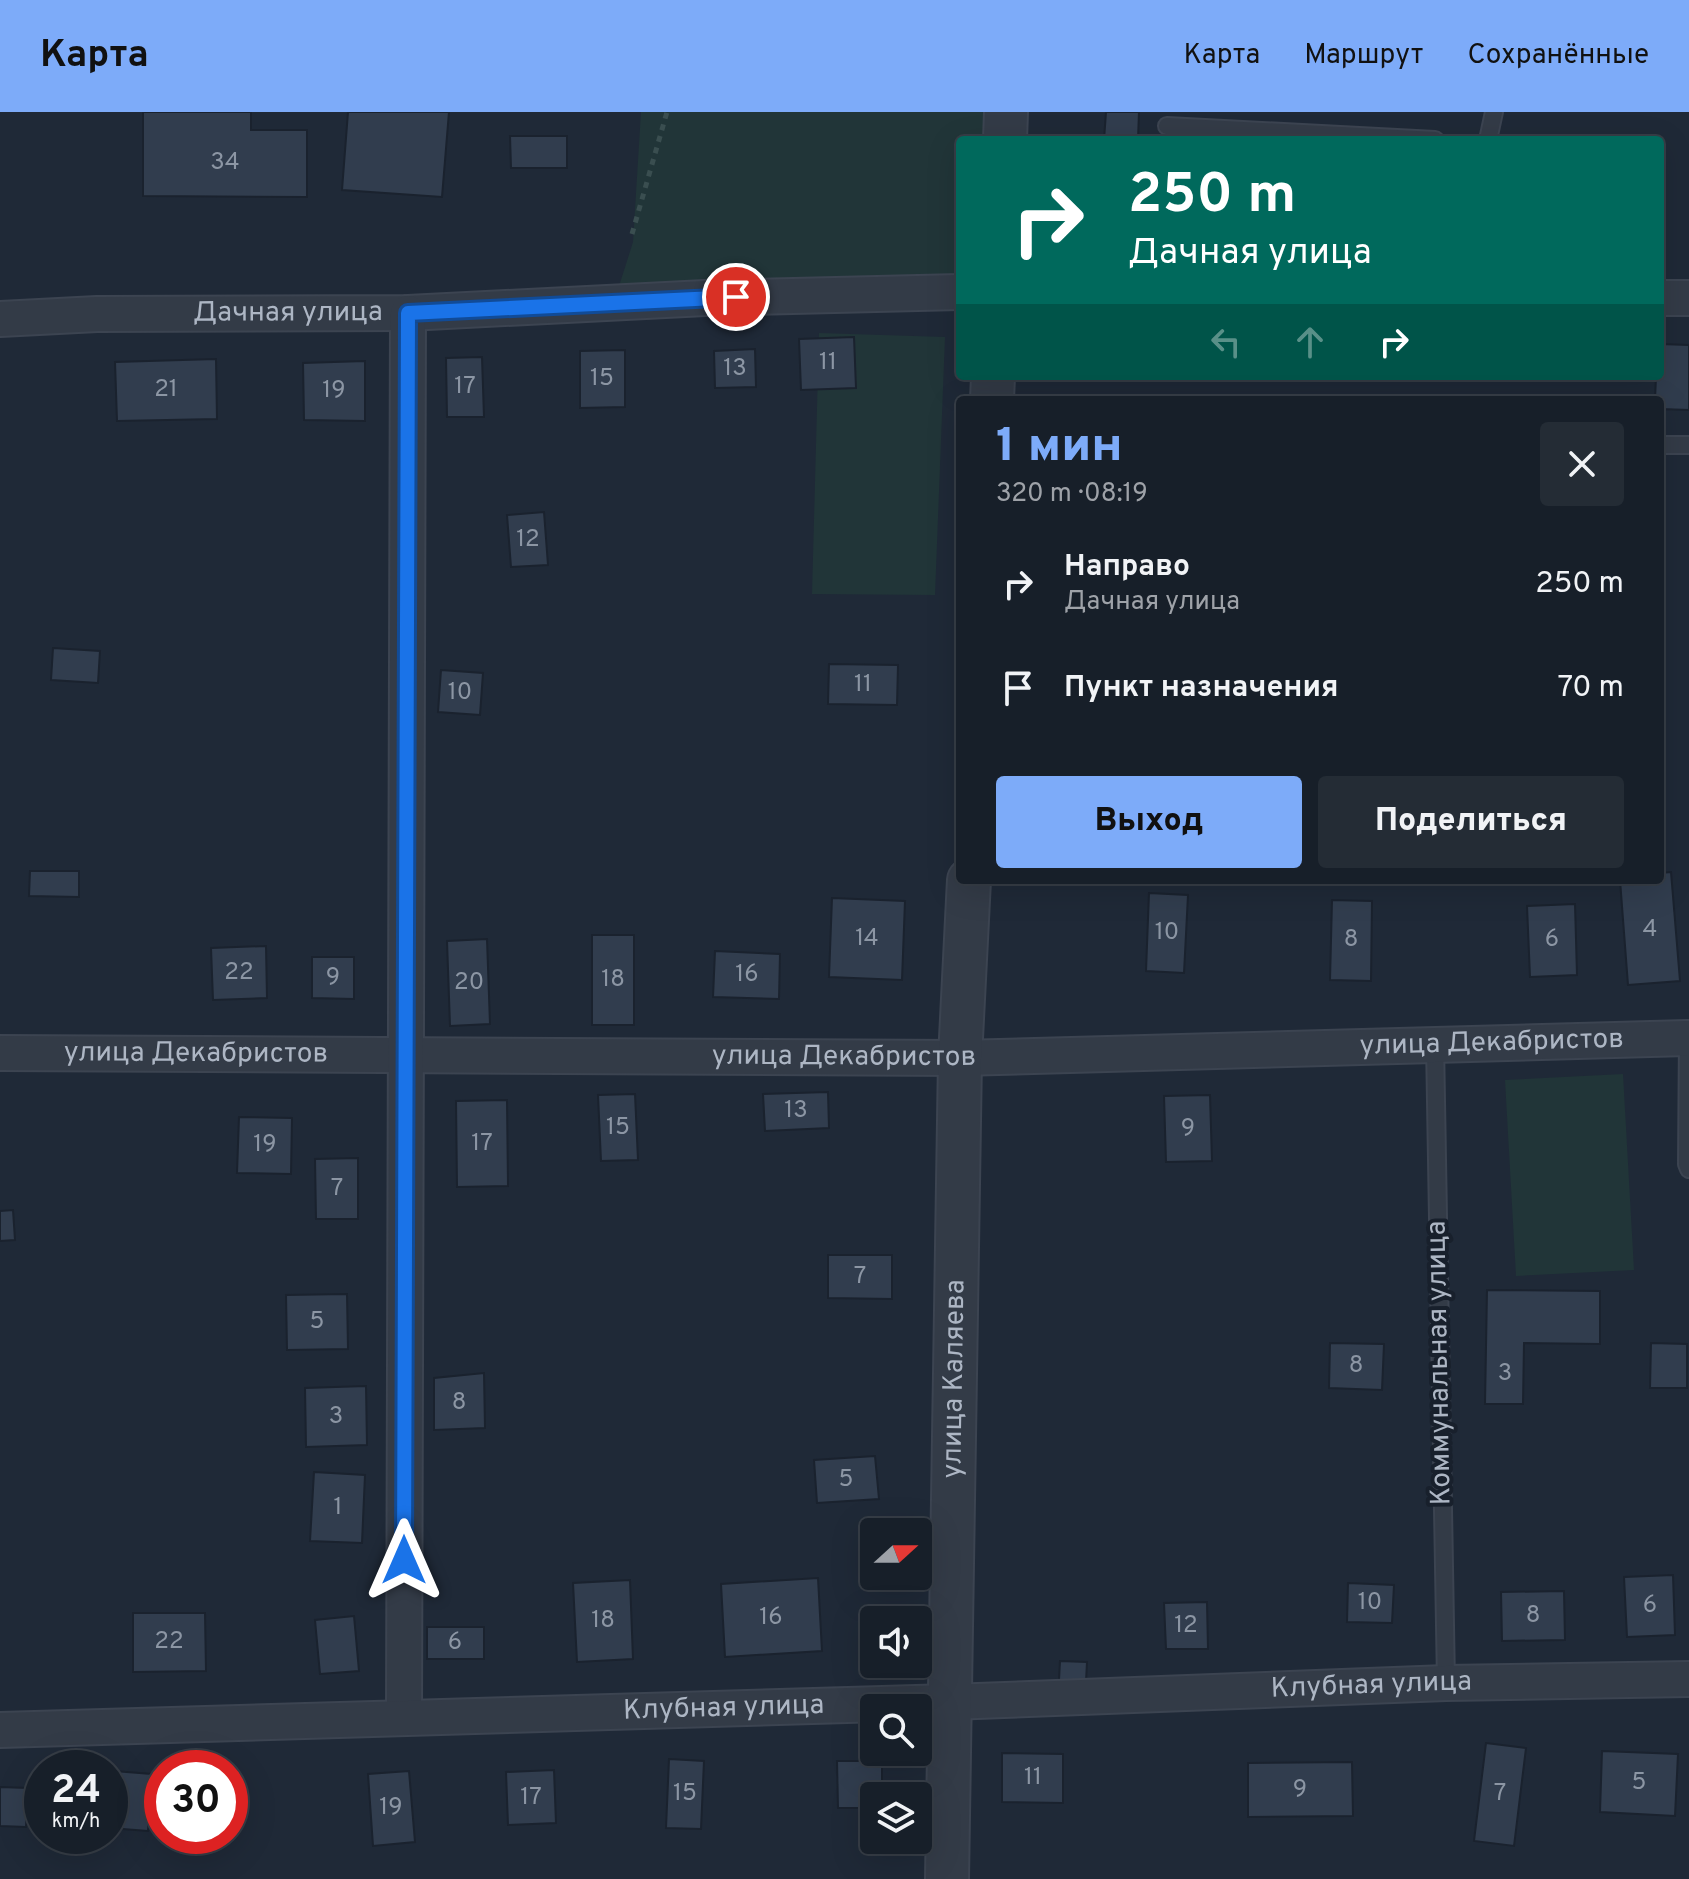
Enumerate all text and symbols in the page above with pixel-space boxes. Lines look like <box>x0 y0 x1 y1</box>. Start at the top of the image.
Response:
text: Карта <box>40 32 149 81</box>
text: Карта <box>1184 38 1260 74</box>
text: Маршрут <box>1304 38 1423 74</box>
text: Сохранённые <box>1467 38 1649 74</box>
house number: 34 <box>210 148 240 178</box>
text: 250 m <box>1128 162 1296 232</box>
icon: right <box>996 168 1100 272</box>
text: Дачная улица <box>1128 231 1372 277</box>
pin <box>702 263 770 331</box>
icon: arrive <box>714 275 758 319</box>
street label: Дачная улица <box>193 295 383 332</box>
icon: left <box>1204 320 1248 364</box>
icon: ahead <box>1288 320 1332 364</box>
icon: right <box>1372 320 1416 364</box>
house number: 11 <box>819 348 837 378</box>
house number: 13 <box>723 354 747 384</box>
house number: 15 <box>590 364 614 394</box>
house number: 17 <box>454 372 476 402</box>
house number: 21 <box>154 375 178 405</box>
house number: 19 <box>322 376 346 406</box>
text: 1 мин <box>996 418 1123 478</box>
button: close <box>1540 422 1624 506</box>
text: 320 m · 08:19 <box>996 478 1148 511</box>
house number: 12 <box>516 525 540 555</box>
text: Направо <box>1064 549 1190 586</box>
icon: right <box>996 562 1040 606</box>
text: 250 m <box>1535 566 1624 603</box>
text: Дачная улица <box>1064 586 1240 619</box>
icon: arrive <box>996 666 1040 710</box>
house number: 11 <box>854 670 872 700</box>
text: Пункт назначения <box>1064 670 1338 707</box>
text: 70 m <box>1558 670 1624 707</box>
house number: 10 <box>448 678 472 708</box>
button: Выход <box>996 776 1302 868</box>
button: Поделиться <box>1318 776 1624 868</box>
house number: 4 <box>1643 915 1657 945</box>
house number: 10 <box>1155 918 1179 948</box>
house number: 14 <box>855 924 879 954</box>
house number: 8 <box>1344 925 1358 955</box>
house number: 6 <box>1545 925 1559 955</box>
house number: 22 <box>224 958 254 988</box>
house number: 16 <box>735 960 759 990</box>
house number: 9 <box>326 963 340 993</box>
house number: 18 <box>601 965 625 995</box>
house number: 20 <box>454 968 484 998</box>
street label: улица Декабристов <box>1359 1022 1624 1065</box>
street label: улица Декабристов <box>64 1035 328 1073</box>
street label: улица Декабристов <box>712 1039 977 1076</box>
house number: 13 <box>784 1096 808 1126</box>
house number: 15 <box>606 1113 630 1143</box>
house number: 9 <box>1181 1114 1195 1144</box>
house number: 17 <box>471 1129 493 1159</box>
house number: 19 <box>253 1130 277 1160</box>
house number: 7 <box>331 1174 343 1204</box>
street label: Коммунальная улица <box>1420 1220 1460 1506</box>
house number: 7 <box>854 1262 866 1292</box>
street label: улица Каляева <box>935 1279 974 1479</box>
house number: 5 <box>310 1307 324 1337</box>
house number: 8 <box>1349 1351 1363 1381</box>
house number: 3 <box>1498 1359 1512 1389</box>
house number: 8 <box>452 1388 466 1418</box>
house number: 3 <box>329 1402 343 1432</box>
house number: 5 <box>839 1465 853 1495</box>
house number: 1 <box>334 1493 342 1523</box>
position arrow <box>362 1518 446 1602</box>
north arrow <box>860 1518 932 1590</box>
map controls <box>860 1518 932 1854</box>
house number: 10 <box>1358 1588 1382 1618</box>
house number: 6 <box>1643 1591 1657 1621</box>
house number: 8 <box>1526 1601 1540 1631</box>
house number: 16 <box>759 1603 783 1633</box>
house number: 18 <box>591 1606 615 1636</box>
button: sound <box>860 1606 932 1678</box>
house number: 12 <box>1174 1611 1198 1641</box>
house number: 22 <box>154 1627 184 1657</box>
house number: 6 <box>448 1628 462 1658</box>
street label: Клубная улица <box>1270 1665 1472 1708</box>
street label: Клубная улица <box>623 1688 825 1730</box>
button: search <box>860 1694 932 1766</box>
speed limit sign: 30 <box>144 1750 248 1854</box>
house number: 11 <box>1024 1763 1042 1793</box>
text: 24 <box>51 1767 101 1817</box>
house number: 5 <box>1632 1768 1646 1798</box>
house number: 9 <box>1293 1775 1307 1805</box>
house number: 15 <box>673 1779 697 1809</box>
house number: 7 <box>1494 1779 1506 1809</box>
button: layers <box>860 1782 932 1854</box>
house number: 17 <box>520 1783 542 1813</box>
house number: 19 <box>379 1793 403 1823</box>
text: km/h <box>52 1809 100 1835</box>

